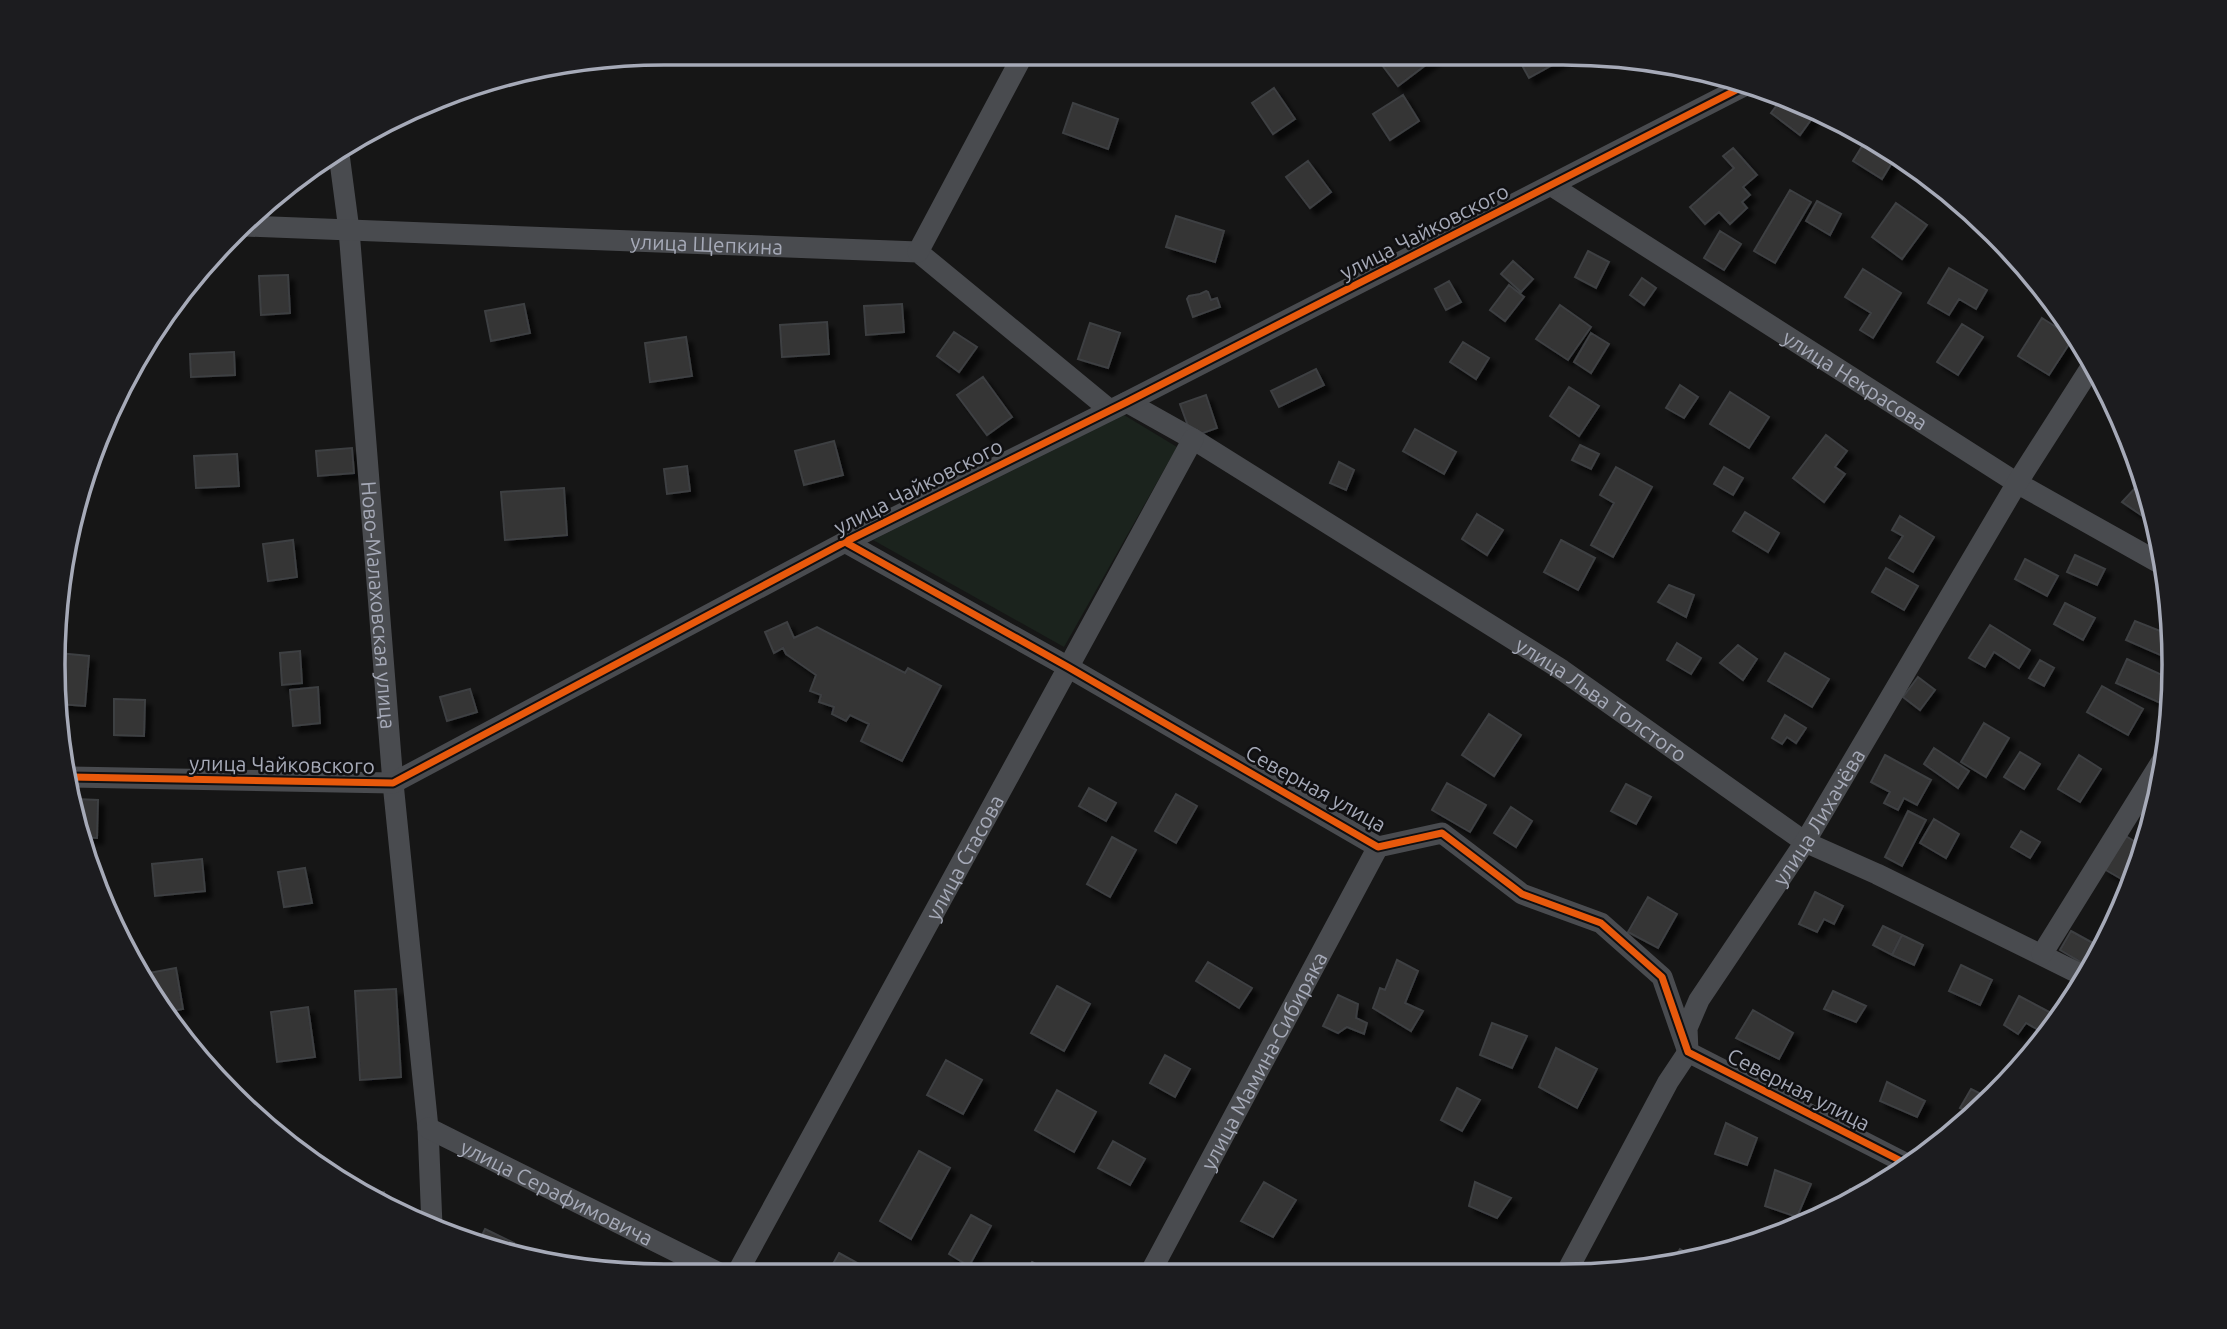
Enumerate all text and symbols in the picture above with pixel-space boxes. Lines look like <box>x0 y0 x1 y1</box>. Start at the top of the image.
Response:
street label: улица Чайковского <box>1336 178 1512 284</box>
street label: улица Щепкина <box>630 229 784 259</box>
street label: улица Некрасова <box>1779 325 1932 435</box>
street label: улица Чайковского <box>830 433 1006 539</box>
street label: Ново-Малаховская улица <box>357 480 401 730</box>
street label: улица Льва Толстого <box>1511 632 1692 767</box>
street label: Северная улица <box>1242 740 1390 836</box>
street label: улица Лихачёва <box>1768 744 1869 890</box>
street label: улица Чайковского <box>189 750 375 778</box>
street label: улица Стасова <box>920 790 1008 924</box>
street label: улица Мамина-Сибиряка <box>1196 948 1332 1174</box>
street label: Северная улица <box>1724 1043 1874 1135</box>
street label: улица Серафимовича <box>457 1134 657 1250</box>

